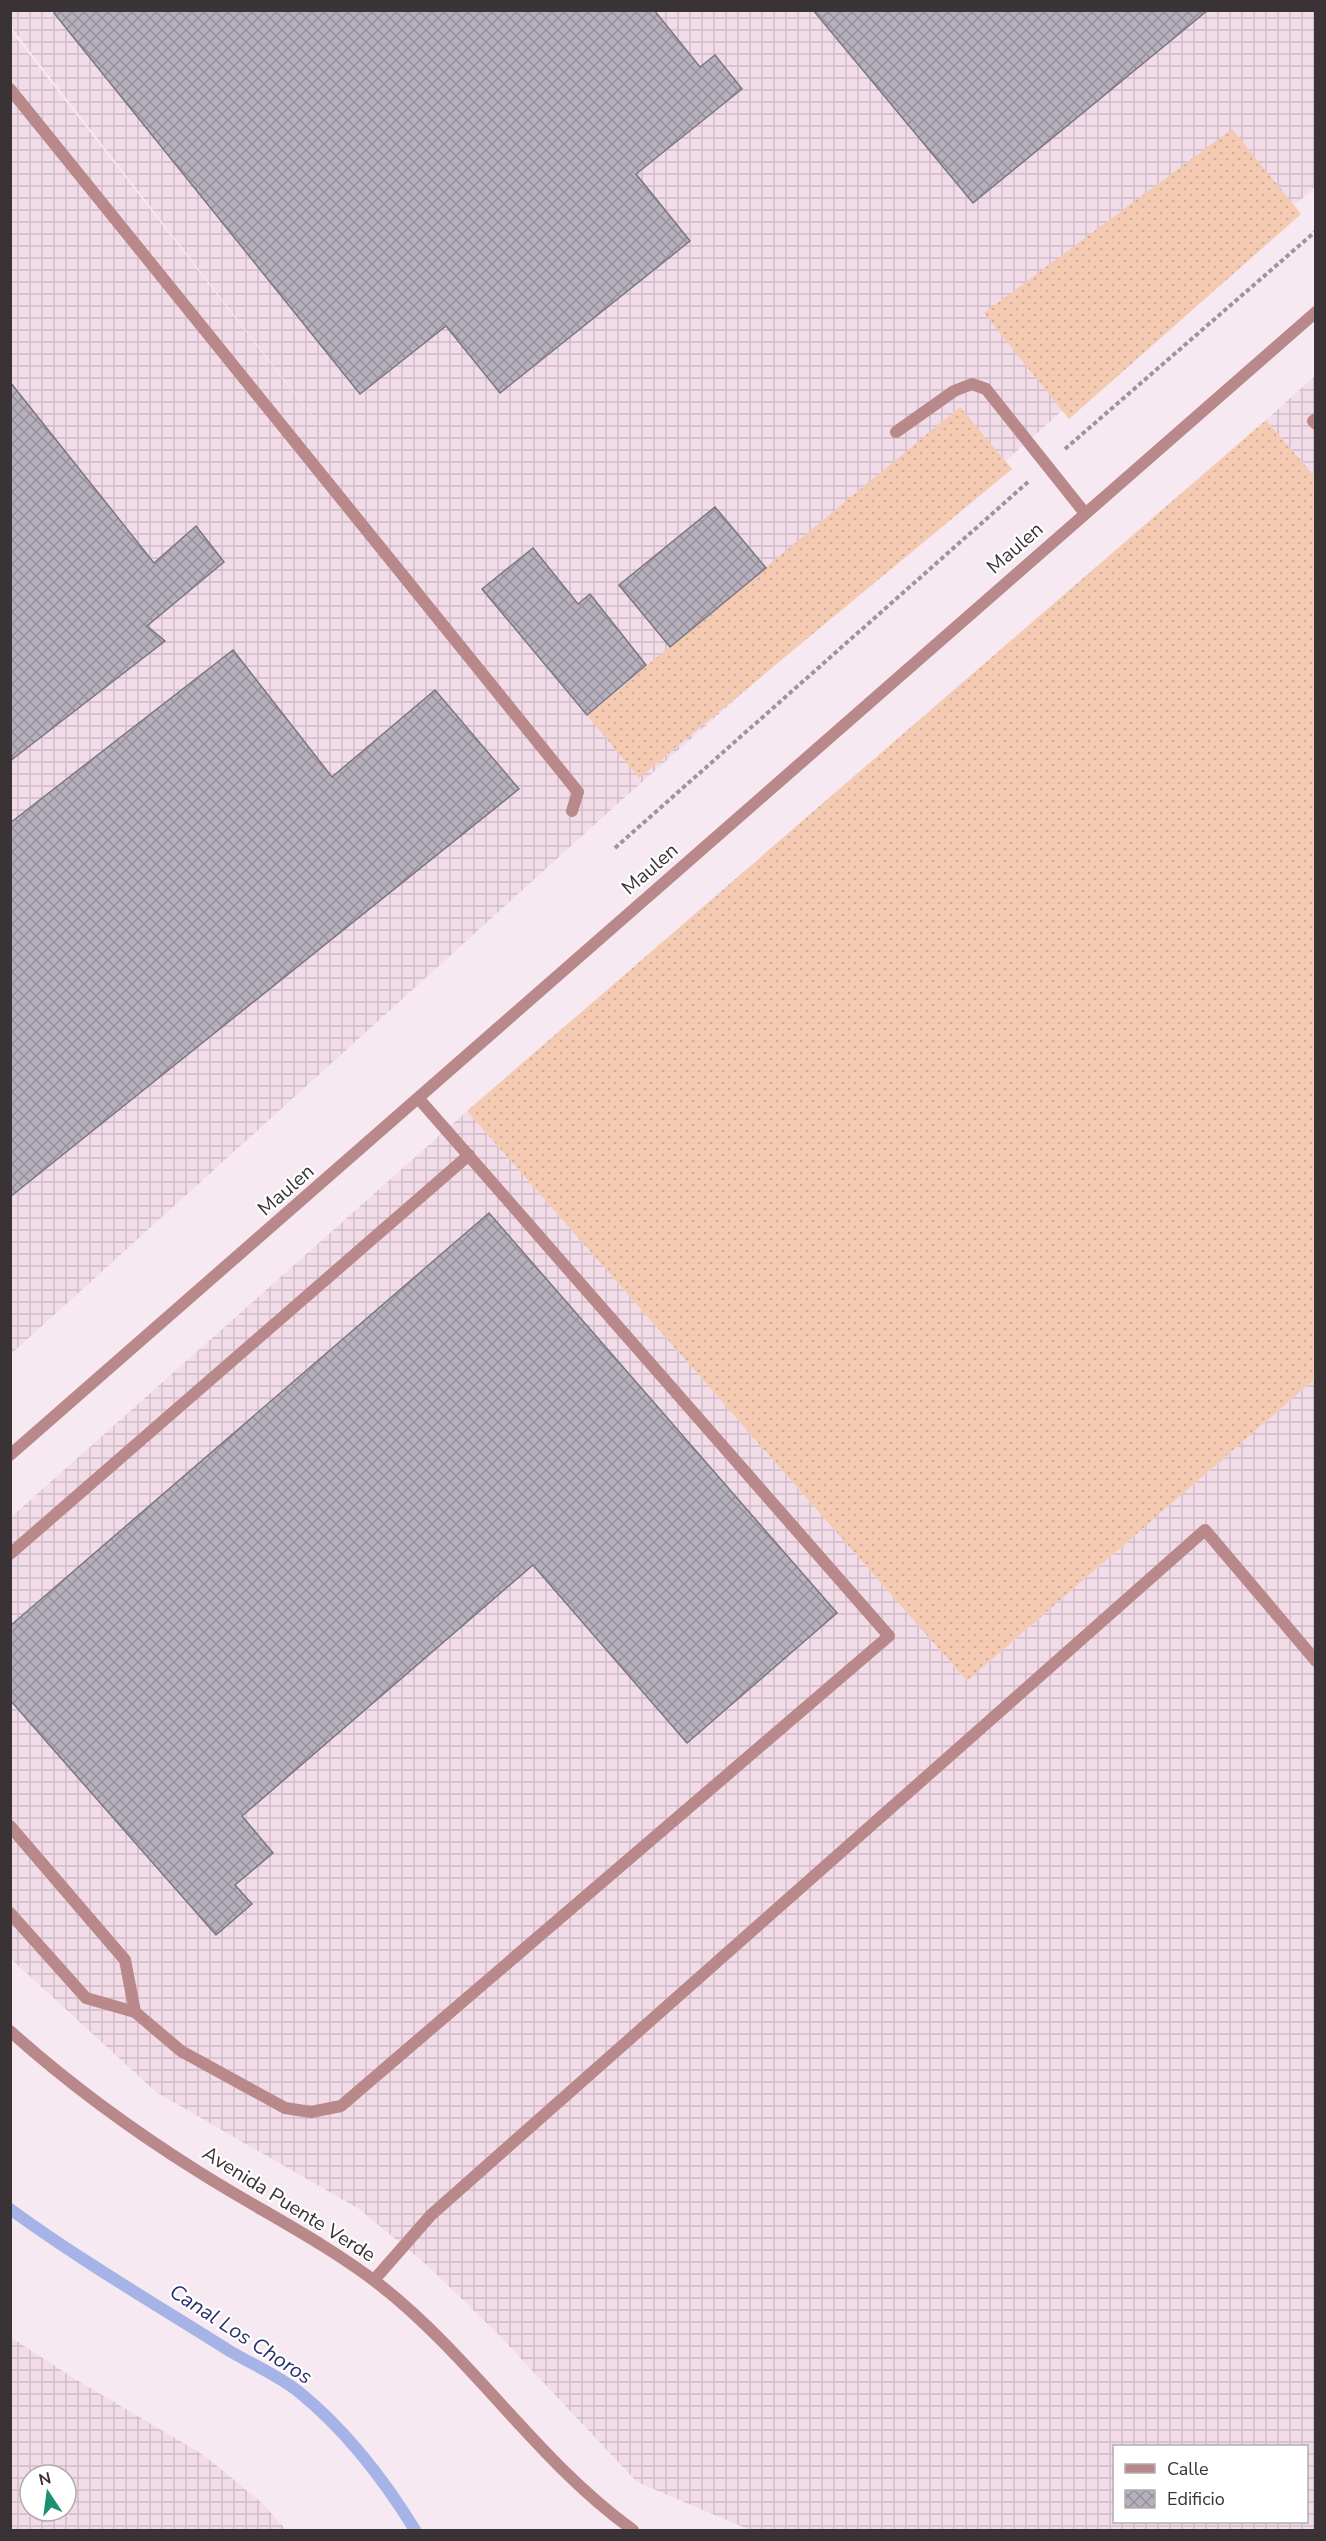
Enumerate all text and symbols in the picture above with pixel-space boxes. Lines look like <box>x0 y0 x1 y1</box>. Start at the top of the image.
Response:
street label: Maulen <box>981 516 1049 580</box>
street label: Maulen <box>616 837 684 901</box>
street label: Maulen <box>252 1158 320 1222</box>
street label: Avenida Puente Verde <box>197 2140 381 2268</box>
water label: Canal Los Choros <box>164 2277 318 2391</box>
legend <box>1113 2445 1308 2523</box>
text: Calle <box>1167 2457 1209 2481</box>
north arrow <box>18 2463 78 2523</box>
text: N <box>37 2467 53 2491</box>
text: Edificio <box>1167 2487 1225 2511</box>

